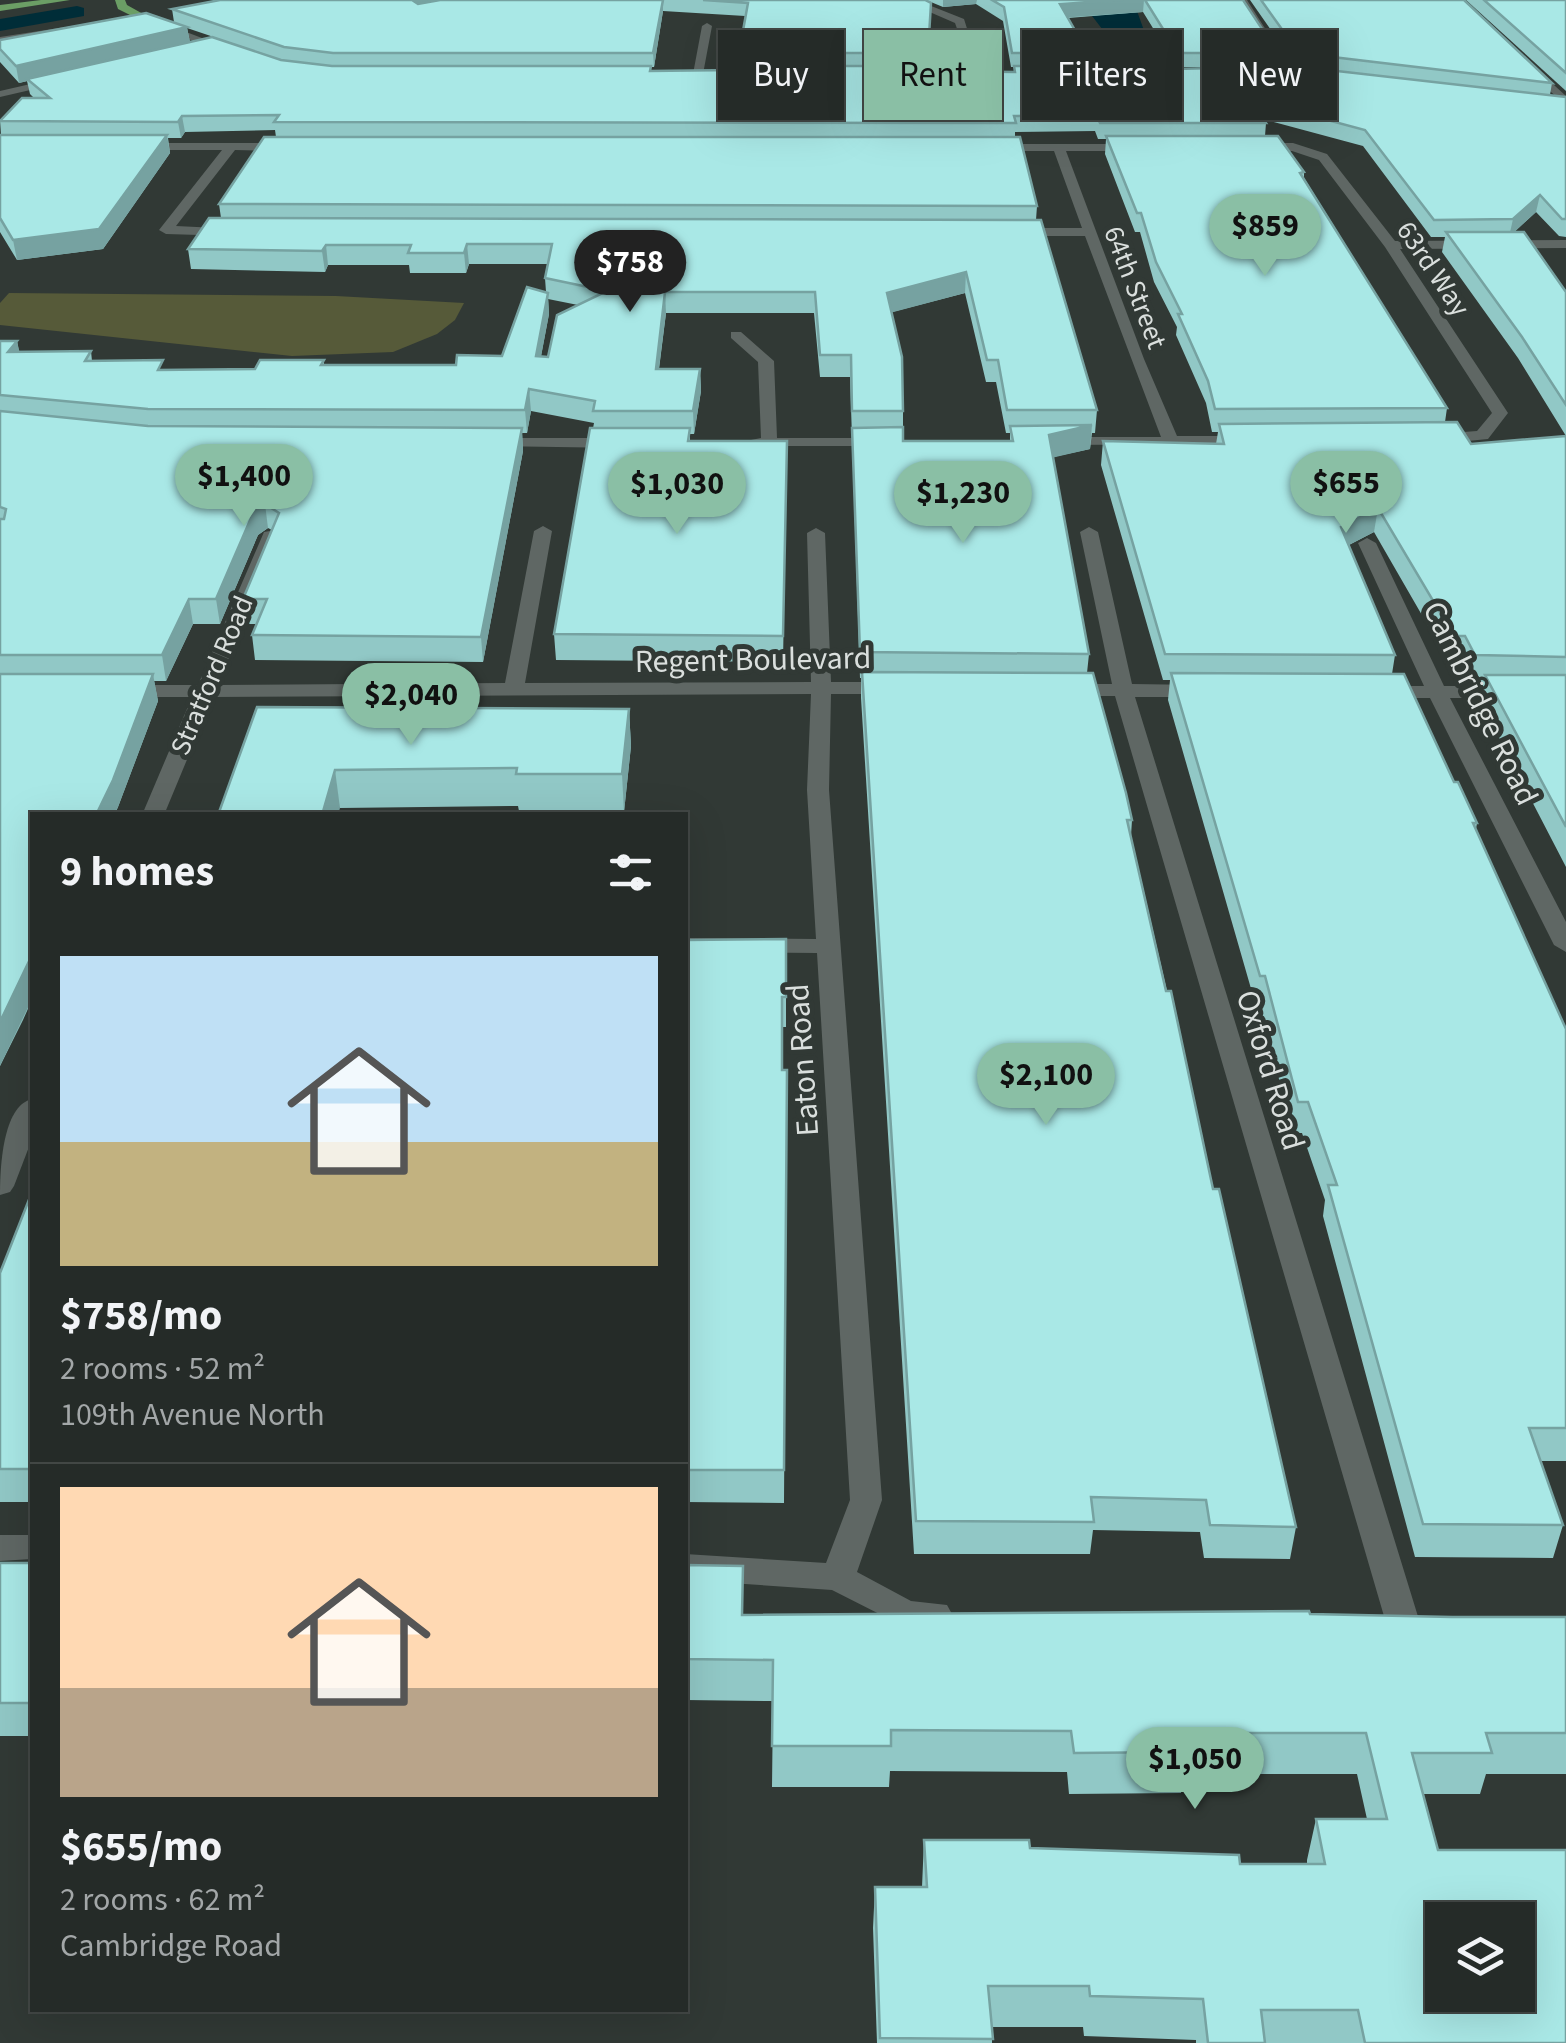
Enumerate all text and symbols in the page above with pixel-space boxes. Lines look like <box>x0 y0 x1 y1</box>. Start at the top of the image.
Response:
chip: Buy <box>718 30 844 120</box>
chip: Rent <box>864 30 1002 120</box>
chip: Filters <box>1022 30 1182 120</box>
chip: New <box>1202 30 1337 120</box>
pin: $859 <box>1206 194 1324 279</box>
text: $859 <box>1231 203 1299 249</box>
street label: 63rd Way <box>1387 213 1480 324</box>
street label: 64th Street <box>1093 220 1177 355</box>
pin: $758 <box>571 230 689 315</box>
text: $758 <box>596 239 664 285</box>
pin: $1,400 <box>163 444 325 529</box>
pin: $655 <box>1287 451 1405 536</box>
pin: $1,030 <box>596 452 758 537</box>
text: $1,400 <box>197 453 291 499</box>
text: $655 <box>1312 460 1380 506</box>
text: $1,030 <box>630 461 724 507</box>
pin: $1,230 <box>882 461 1044 546</box>
text: $1,230 <box>916 470 1010 516</box>
street label: Stratford Road <box>160 590 263 761</box>
street label: Cambridge Road <box>1411 594 1549 813</box>
street label: Regent Boulevard <box>634 635 872 685</box>
pin: $2,040 <box>330 663 492 748</box>
text: $2,040 <box>364 672 458 718</box>
text: 9 homes <box>60 842 214 902</box>
icon: filters <box>603 845 658 900</box>
street label: Eaton Road <box>775 982 831 1138</box>
street label: Oxford Road <box>1224 985 1316 1156</box>
icon: home <box>269 1021 449 1201</box>
pin: $2,100 <box>965 1043 1127 1128</box>
text: $2,100 <box>999 1052 1093 1098</box>
text: $758/mo <box>60 1286 222 1346</box>
text: 2 rooms · 52 m² <box>60 1346 265 1392</box>
text: 109th Avenue North <box>60 1392 325 1438</box>
icon: home <box>269 1552 449 1732</box>
pin: $1,050 <box>1114 1727 1276 1812</box>
text: $1,050 <box>1148 1736 1242 1782</box>
text: $655/mo <box>60 1817 222 1877</box>
text: 2 rooms · 62 m² <box>60 1877 265 1923</box>
map controls <box>1425 1902 1535 2012</box>
button: layers <box>1425 1902 1535 2012</box>
text: Cambridge Road <box>60 1923 282 1969</box>

